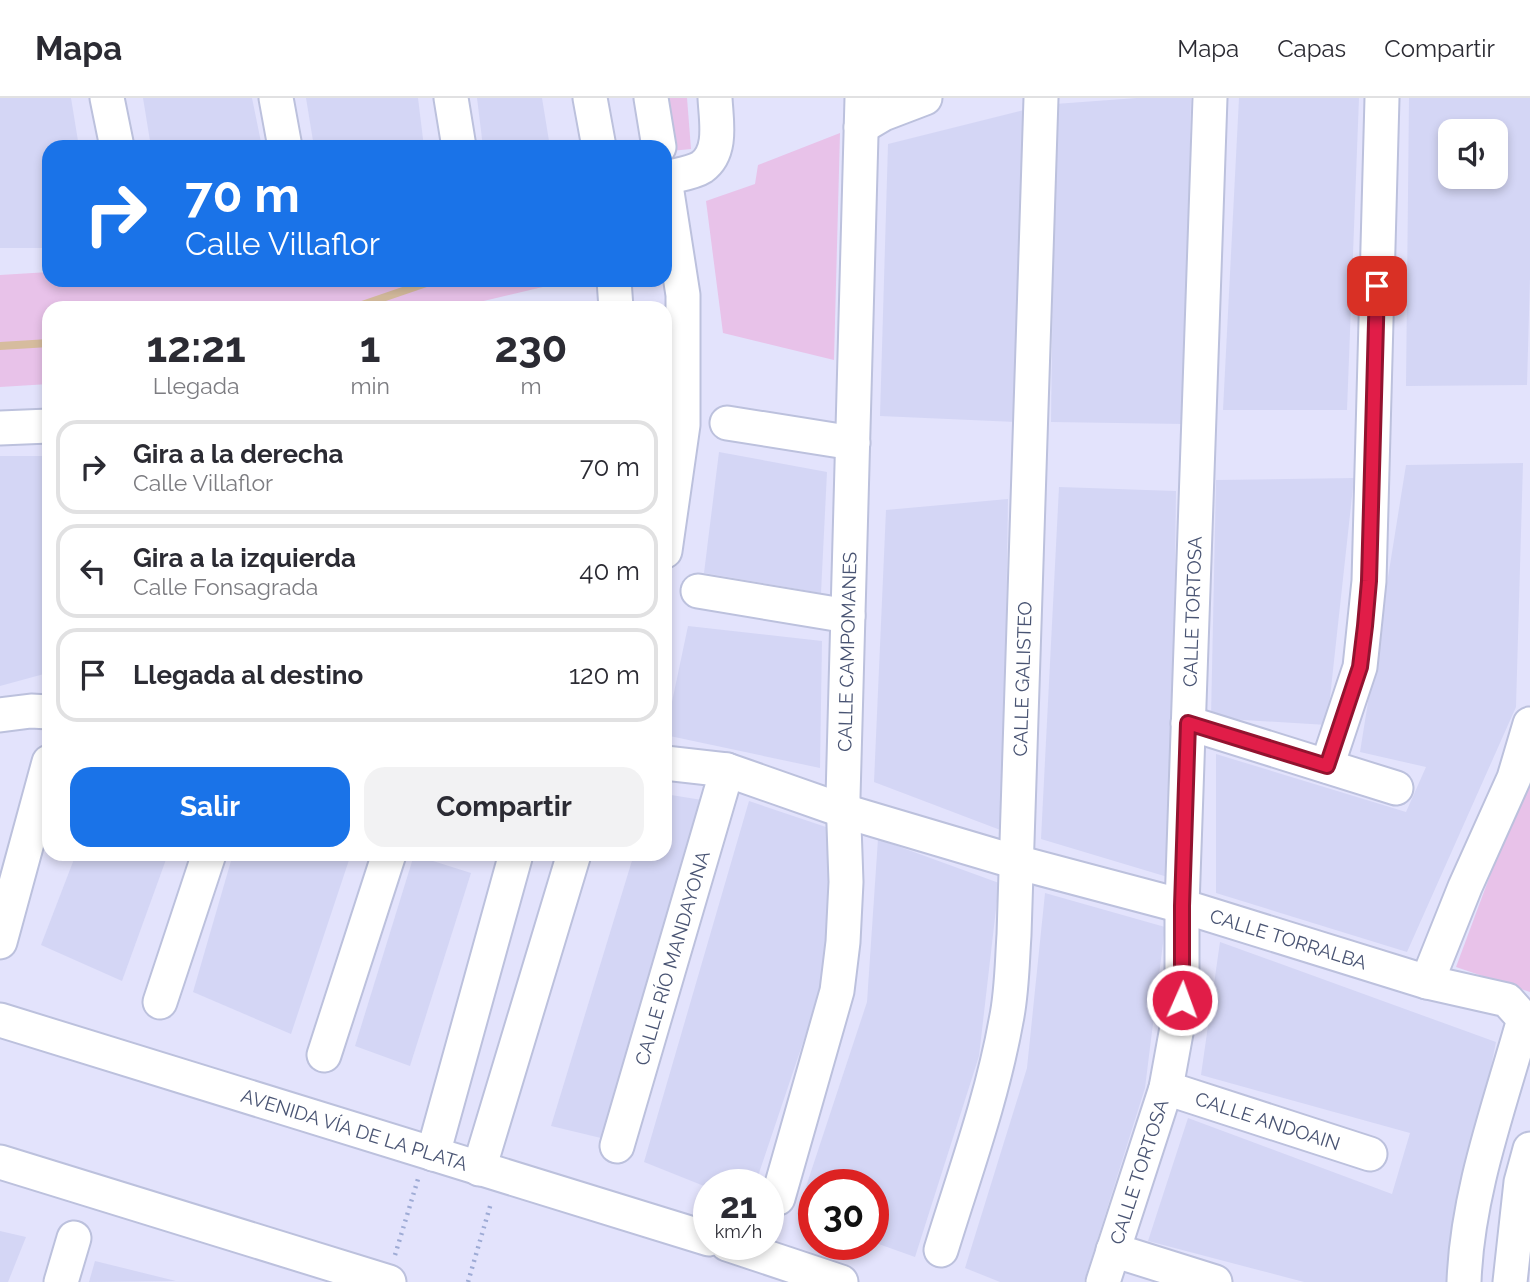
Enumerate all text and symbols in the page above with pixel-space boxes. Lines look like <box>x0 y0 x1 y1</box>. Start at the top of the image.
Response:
text: Mapa <box>35 29 122 68</box>
text: Mapa <box>1177 34 1239 63</box>
text: Capas <box>1277 34 1346 63</box>
text: Compartir <box>1384 34 1495 63</box>
map controls <box>1438 119 1508 189</box>
button: sound <box>1438 119 1508 189</box>
text: 70 m <box>185 166 300 223</box>
icon: right <box>70 168 161 259</box>
text: Calle Villaflor <box>185 225 380 262</box>
pin <box>1347 256 1407 316</box>
icon: arrive <box>1358 267 1396 305</box>
text: 12:21 <box>147 323 246 372</box>
text: 1 <box>360 323 381 372</box>
text: 230 <box>495 323 567 372</box>
text: Llegada <box>153 372 240 399</box>
text: min <box>350 372 390 399</box>
text: m <box>520 372 542 399</box>
text: Gira a la derecha <box>133 439 343 469</box>
icon: right <box>74 448 112 486</box>
text: 70 m <box>580 452 640 482</box>
text: Calle Villaflor <box>133 469 273 496</box>
street label: CALLE TORTOSA <box>1179 536 1206 687</box>
text: Gira a la izquierda <box>133 543 356 573</box>
street label: CALLE CAMPOMANES <box>833 551 861 752</box>
icon: left <box>74 552 112 590</box>
text: 40 m <box>579 556 640 586</box>
text: Calle Fonsagrada <box>133 573 318 600</box>
street label: CALLE GALISTEO <box>1009 601 1036 757</box>
icon: arrive <box>74 656 112 694</box>
text: Llegada al destino <box>133 660 363 690</box>
text: 120 m <box>569 660 640 690</box>
button: Salir <box>70 767 350 847</box>
button: Compartir <box>364 767 644 847</box>
street label: CALLE RÍO MANDAYONA <box>630 848 714 1068</box>
street label: CALLE TORRALBA <box>1207 904 1370 974</box>
position arrow <box>1145 963 1219 1037</box>
street label: AVENIDA VÍA DE LA PLATA <box>239 1084 471 1175</box>
street label: CALLE ANDOAIN <box>1193 1087 1343 1155</box>
street label: CALLE TORTOSA <box>1105 1096 1173 1247</box>
speed limit sign: 30 <box>798 1169 889 1260</box>
text: 21 <box>720 1185 757 1226</box>
text: km/h <box>715 1221 762 1242</box>

